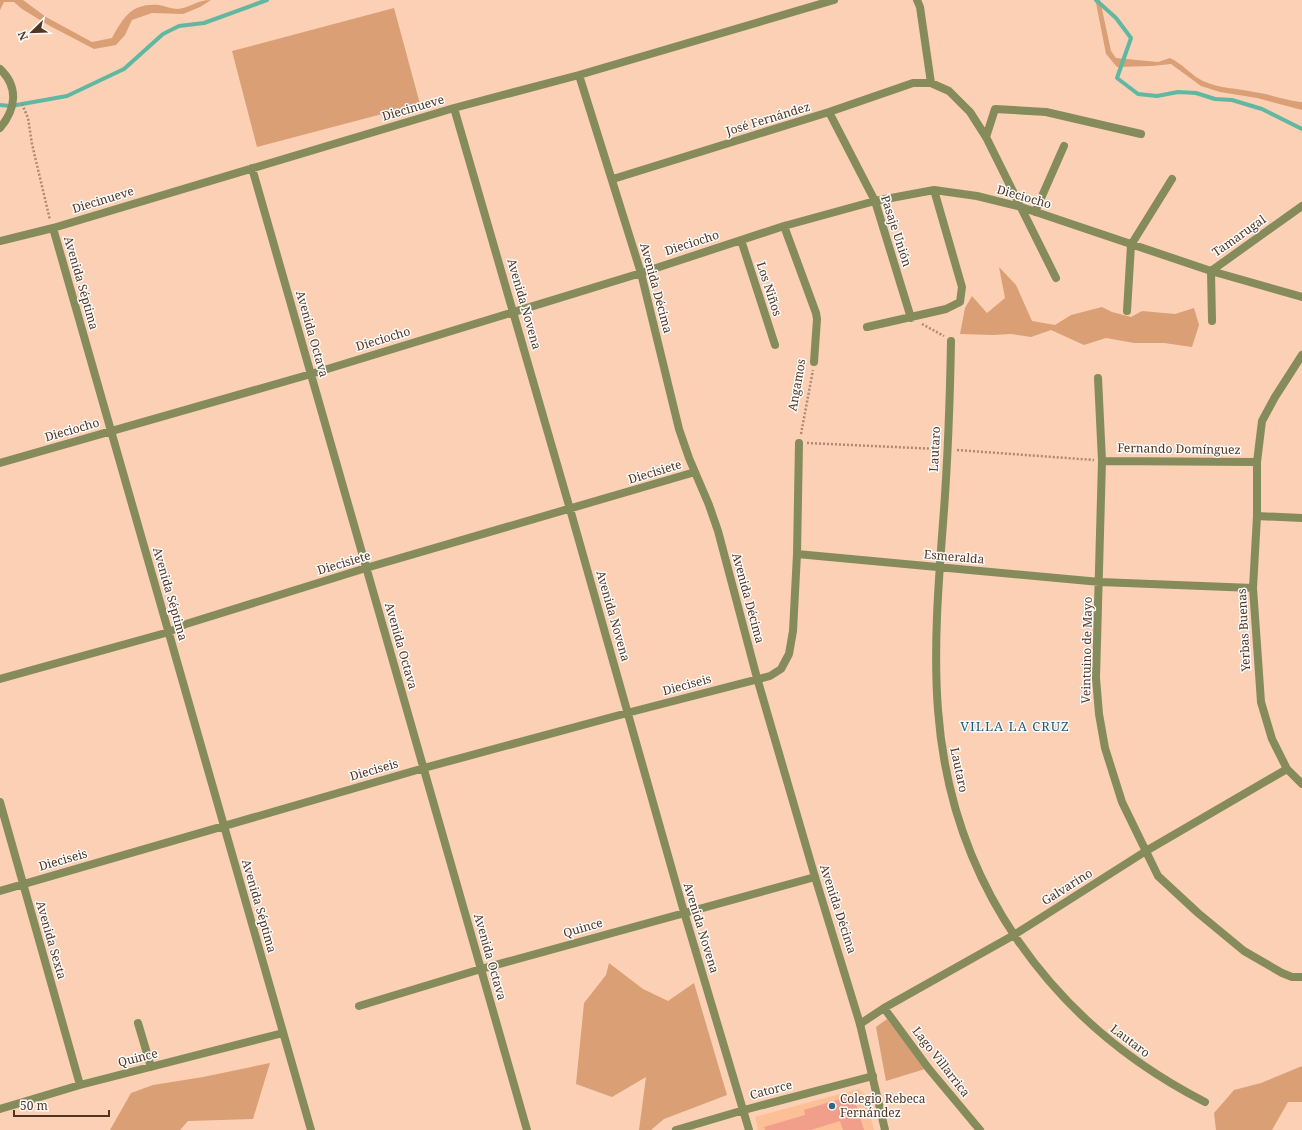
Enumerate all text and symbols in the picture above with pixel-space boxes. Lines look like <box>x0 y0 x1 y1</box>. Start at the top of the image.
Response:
north arrow <box>12 12 52 52</box>
text: N <box>14 29 31 43</box>
street label: Diecinueve <box>380 91 446 124</box>
street label: José Fernández <box>723 98 812 140</box>
street label: Dieciocho <box>995 181 1054 212</box>
street label: Diecinueve <box>70 182 136 217</box>
street label: Pasaje Unión <box>877 193 916 269</box>
street label: Tamarugal <box>1208 211 1269 260</box>
street label: Dieciocho <box>663 226 721 259</box>
street label: Avenida Séptima <box>60 234 103 332</box>
street label: Avenida Décima <box>636 241 677 335</box>
street label: Avenida Novena <box>503 256 546 352</box>
street label: Los Niños <box>753 260 786 318</box>
street label: Avenida Octava <box>292 289 333 379</box>
street label: Dieciocho <box>354 322 412 355</box>
street label: Angamos <box>784 357 809 413</box>
street label: Dieciocho <box>43 414 101 445</box>
street label: Lautaro <box>925 426 944 472</box>
street label: Fernando Domínguez <box>1117 439 1241 458</box>
street label: Diecisiete <box>626 455 684 488</box>
street label: Avenida Séptima <box>149 545 192 643</box>
street label: Esmeralda <box>923 545 985 568</box>
street label: Diecisiete <box>315 546 373 579</box>
street label: Avenida Décima <box>728 551 769 645</box>
street label: Avenida Novena <box>592 568 635 664</box>
street label: Yerbas Buenas <box>1233 588 1254 673</box>
street label: Veintuino de Mayo <box>1077 596 1096 704</box>
street label: Avenida Octava <box>381 601 422 691</box>
street label: Dieciseis <box>661 670 713 699</box>
district label: VILLA LA CRUZ <box>960 717 1070 735</box>
street label: Lautaro <box>946 746 973 794</box>
street label: Dieciseis <box>348 754 400 785</box>
street label: Dieciseis <box>37 844 89 875</box>
street label: Avenida Séptima <box>238 857 281 955</box>
street label: Avenida Décima <box>816 862 861 956</box>
street label: Galvarino <box>1038 864 1095 909</box>
street label: Avenida Novena <box>680 880 723 975</box>
street label: Avenida Sexta <box>32 899 71 981</box>
street label: Avenida Octava <box>470 912 511 1002</box>
street label: Quince <box>561 914 605 941</box>
street label: Lautaro <box>1107 1020 1154 1061</box>
street label: Lago Villarrica <box>909 1023 974 1100</box>
street label: Quince <box>116 1044 160 1071</box>
street label: Catorce <box>748 1076 794 1103</box>
place label: Colegio Rebeca Fernández <box>840 1090 926 1121</box>
scale bar <box>14 1092 109 1118</box>
text: 50 m <box>20 1097 48 1114</box>
marker: Colegio Rebeca Fernández <box>827 1101 837 1111</box>

